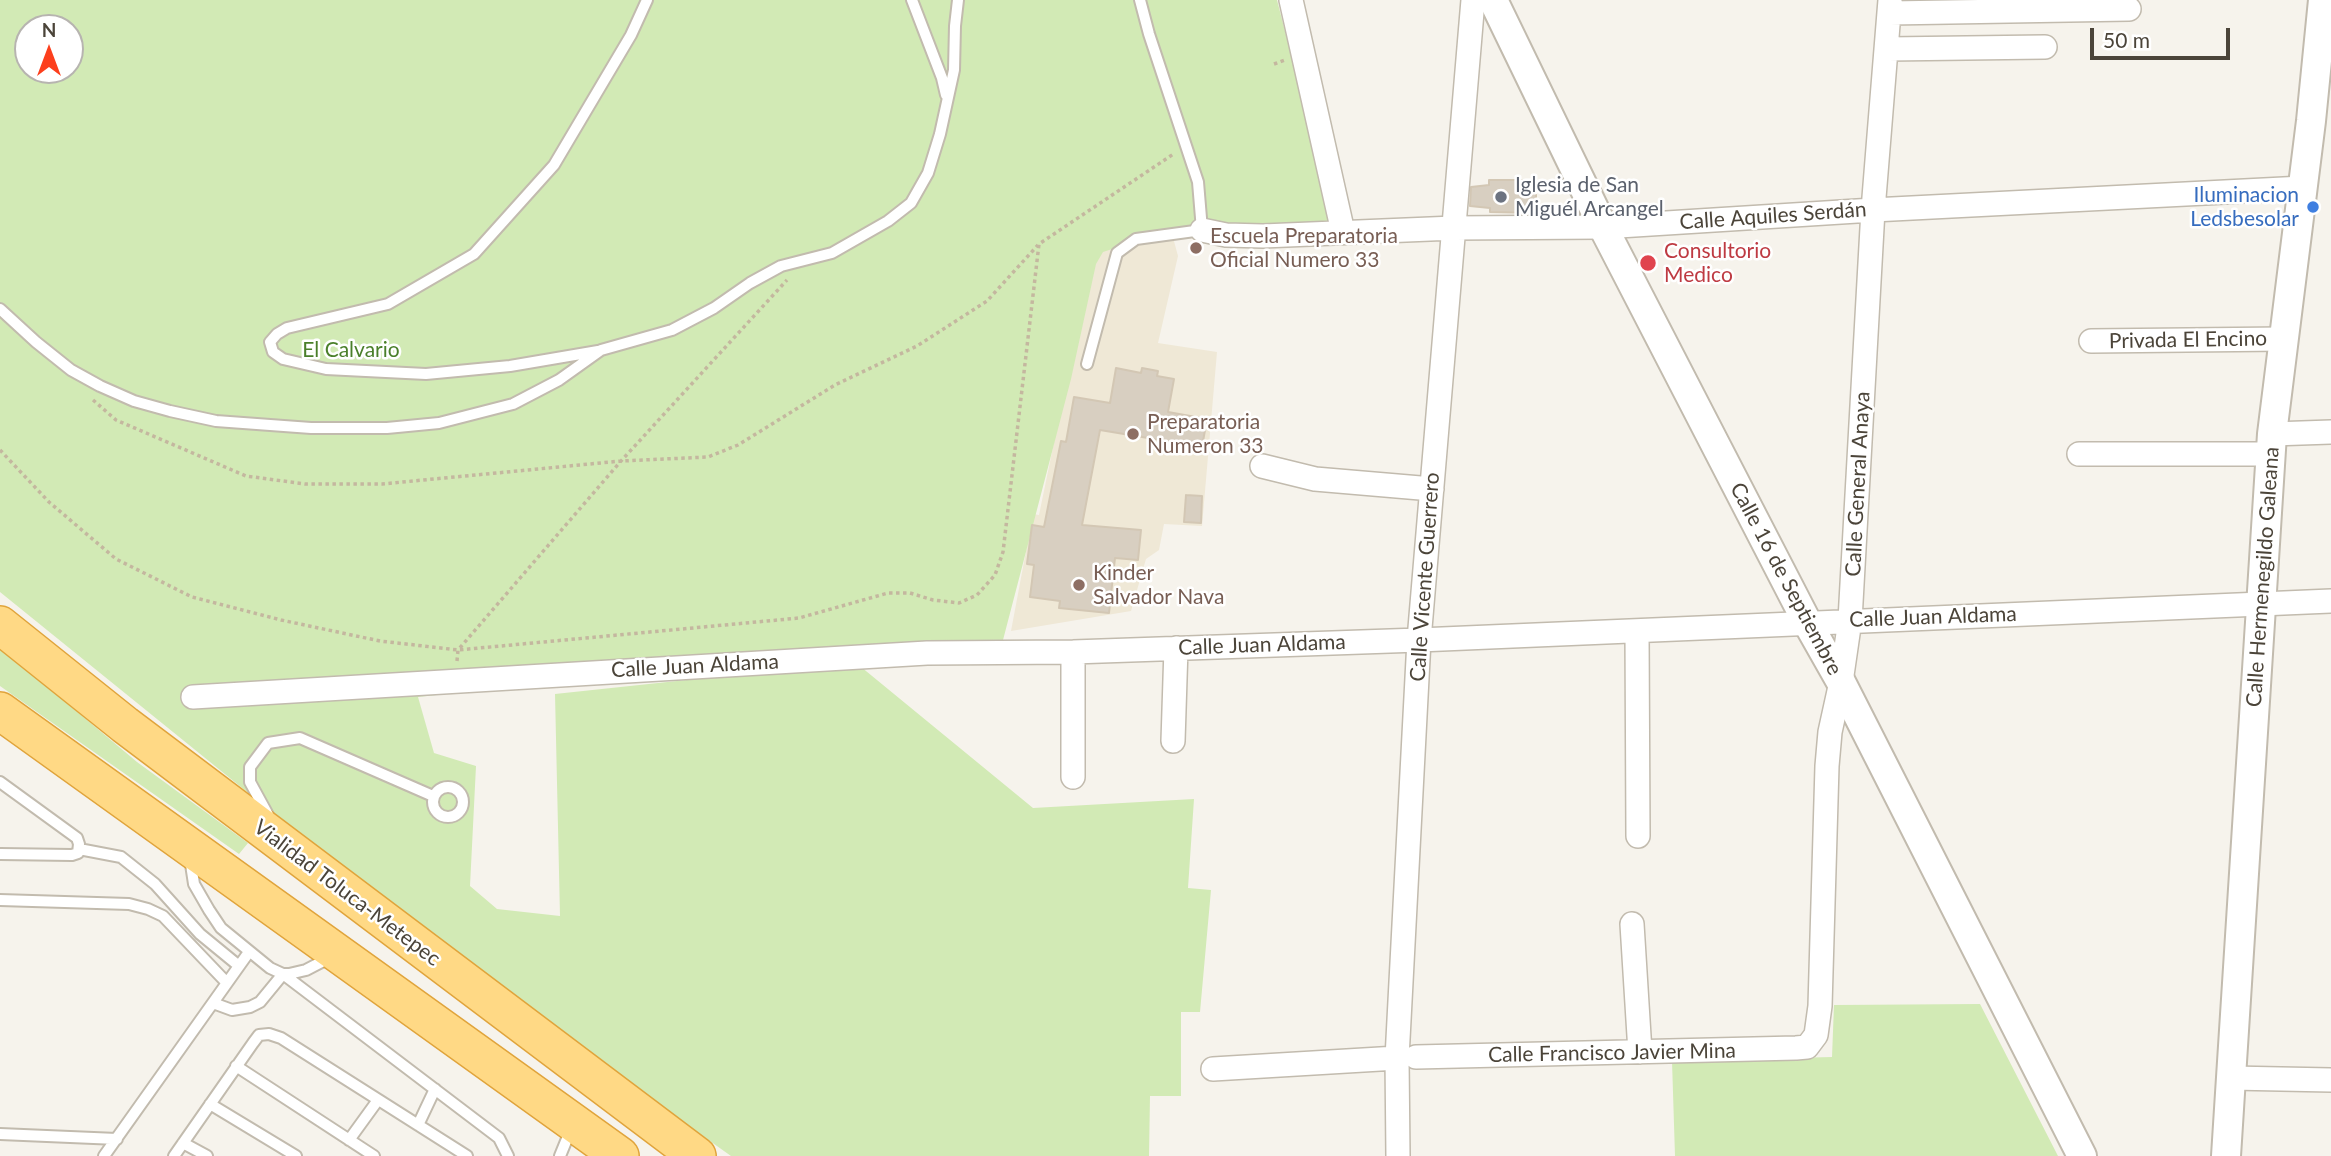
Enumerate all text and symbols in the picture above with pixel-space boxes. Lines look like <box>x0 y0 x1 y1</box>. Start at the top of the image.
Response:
north arrow <box>14 14 84 84</box>
scale bar <box>2093 14 2233 58</box>
text: N <box>42 18 56 41</box>
text: 50 m <box>2103 27 2150 52</box>
place label: Iglesia de San Miguél Arcangel <box>1515 172 1664 222</box>
place label: Iluminacion Ledsbesolar <box>2190 182 2299 232</box>
marker: Iglesia de San Miguél Arcangel <box>1493 189 1509 205</box>
street label: Calle Aquiles Serdán <box>1679 197 1867 235</box>
marker: Iluminacion Ledsbesolar <box>2305 199 2321 215</box>
place label: Escuela Preparatoria Oficial Numero 33 <box>1210 223 1398 273</box>
place label: Consultorio Medico <box>1664 238 1771 288</box>
marker: Escuela Preparatoria Oficial Numero 33 <box>1188 240 1204 256</box>
marker: Consultorio Medico <box>1638 253 1658 273</box>
street label: Privada El Encino <box>2109 326 2267 354</box>
park label: El Calvario <box>302 337 400 363</box>
street label: Calle General Anaya <box>1841 391 1875 577</box>
place label: Preparatoria Numeron 33 <box>1147 409 1263 459</box>
marker: Preparatoria Numeron 33 <box>1125 426 1141 442</box>
street label: Calle Hermenegildo Galeana <box>2241 446 2285 708</box>
street label: Calle Vicente Guerrero <box>1405 472 1445 682</box>
street label: Calle 16 de Septiembre <box>1725 479 1847 679</box>
place label: Kinder Salvador Nava <box>1093 560 1224 610</box>
marker: Kinder Salvador Nava <box>1071 577 1087 593</box>
street label: Calle Juan Aldama <box>1849 601 2017 633</box>
street label: Calle Juan Aldama <box>1178 629 1346 661</box>
street label: Calle Juan Aldama <box>611 649 779 683</box>
street label: Vialidad Toluca-Metepec <box>249 815 445 971</box>
street label: Calle Francisco Javier Mina <box>1488 1038 1736 1068</box>

